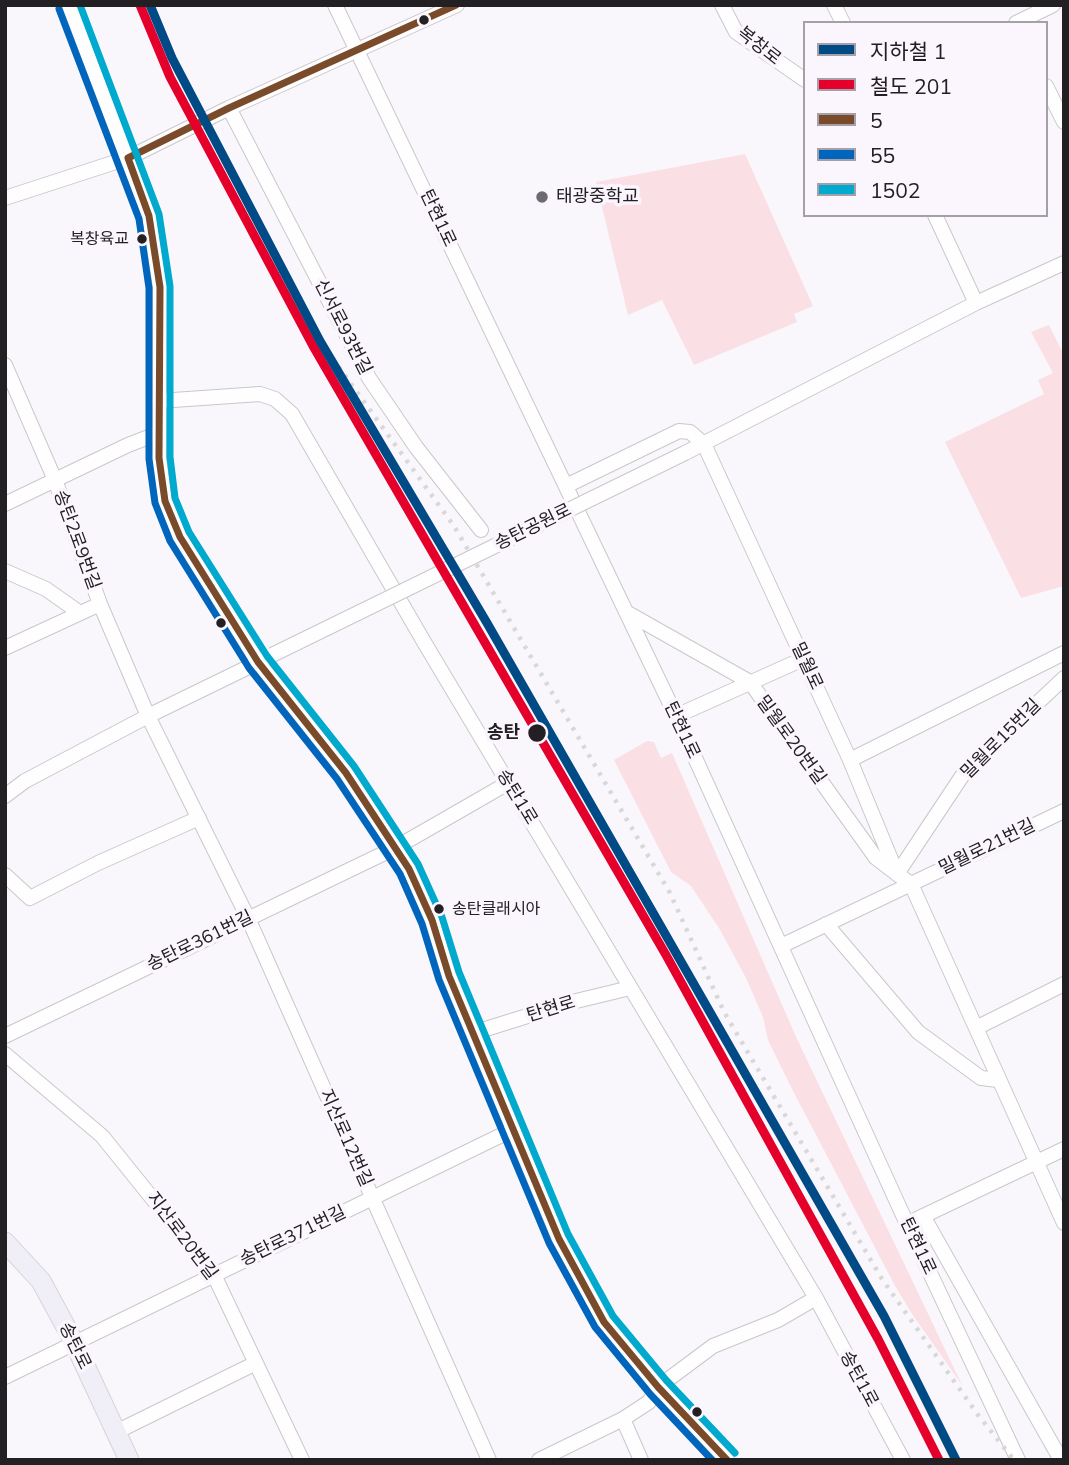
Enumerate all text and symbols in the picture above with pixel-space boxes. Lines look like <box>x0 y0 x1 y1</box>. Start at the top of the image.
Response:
unlabelled marker <box>417 13 431 27</box>
legend <box>803 21 1048 217</box>
street label: 복창로 <box>733 22 785 70</box>
text: 지하철 1 <box>870 38 946 64</box>
text: 철도 201 <box>870 73 952 99</box>
text: 5 <box>870 107 883 133</box>
text: 55 <box>870 142 895 168</box>
text: 1502 <box>870 177 920 203</box>
street label: 탄현1로 <box>415 186 461 250</box>
place label: 태광중학교 <box>556 186 639 208</box>
marker: 태광중학교 <box>534 189 550 205</box>
place label: 복창육교 <box>70 229 129 249</box>
marker: 복창육교 <box>135 232 149 246</box>
street label: 신서로93번길 <box>310 276 376 378</box>
street label: 송탄2로9번길 <box>49 487 105 593</box>
street label: 송탄공원로 <box>491 499 575 555</box>
unlabelled marker <box>214 616 228 630</box>
street label: 밀월로 <box>787 639 827 693</box>
street label: 밀월로20번길 <box>752 691 830 789</box>
street label: 밀월로15번길 <box>956 694 1046 784</box>
street label: 탄현1로 <box>659 698 705 762</box>
place label: 송탄 <box>487 722 520 744</box>
marker: 송탄 <box>526 722 548 744</box>
street label: 송탄1로 <box>492 766 542 828</box>
street label: 밀월로21번길 <box>935 814 1039 880</box>
place label: 송탄클래시아 <box>452 899 540 919</box>
marker: 송탄클래시아 <box>432 902 446 916</box>
street label: 송탄로361번길 <box>143 906 257 976</box>
street label: 탄현로 <box>524 991 578 1027</box>
street label: 지산로12번길 <box>315 1086 377 1190</box>
street label: 지산로20번길 <box>142 1188 222 1284</box>
street label: 송탄로371번길 <box>236 1201 350 1271</box>
street label: 탄현1로 <box>895 1214 941 1278</box>
street label: 송탄로 <box>54 1319 96 1373</box>
street label: 송탄1로 <box>835 1347 883 1411</box>
unlabelled marker <box>690 1405 704 1419</box>

